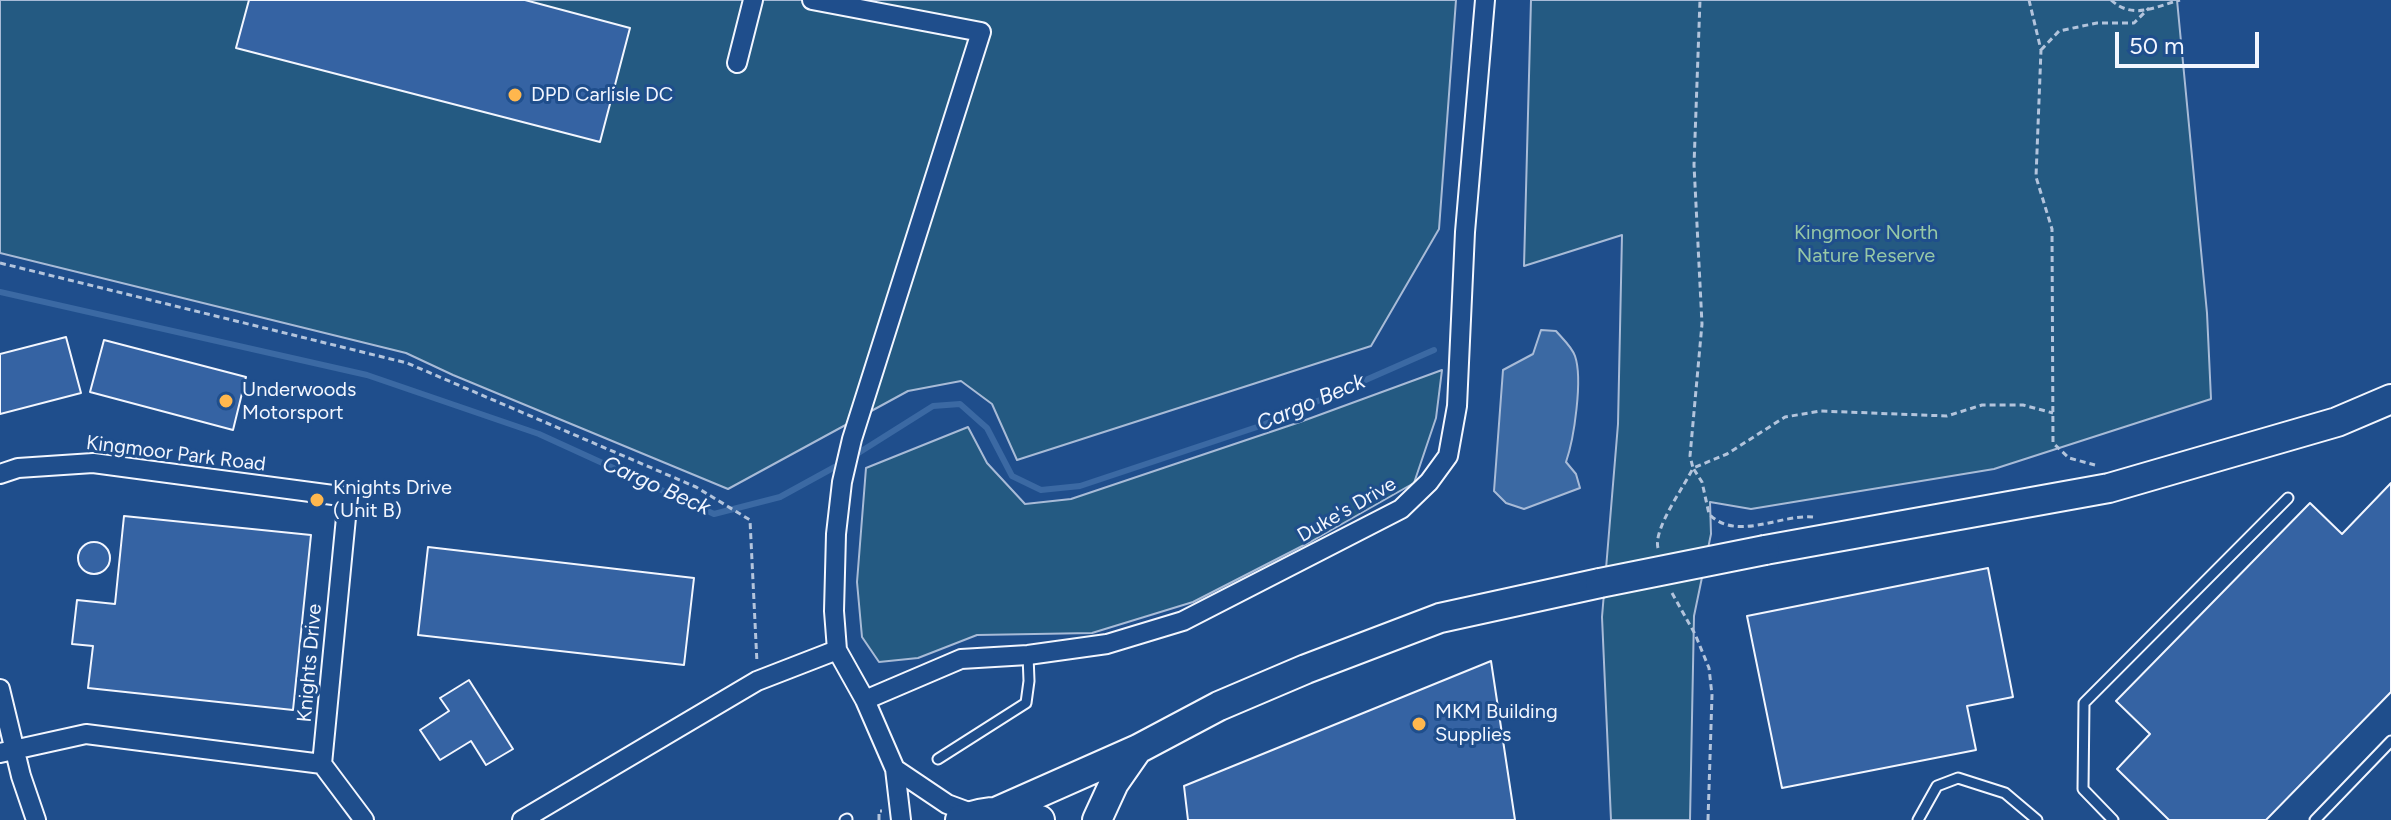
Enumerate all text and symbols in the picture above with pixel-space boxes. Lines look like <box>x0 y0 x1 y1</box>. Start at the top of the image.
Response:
scale bar <box>2119 16 2263 66</box>
text: 50 m <box>2129 31 2185 60</box>
place label: DPD Carlisle DC <box>531 83 673 107</box>
marker: DPD Carlisle DC <box>506 86 524 104</box>
park label: Kingmoor North Nature Reserve <box>1794 221 1938 268</box>
water label: Cargo Beck <box>1253 368 1369 438</box>
place label: Underwoods Motorsport <box>242 378 356 425</box>
marker: Underwoods Motorsport <box>217 392 235 410</box>
street label: Kingmoor Park Road <box>85 431 267 477</box>
water label: Cargo Beck <box>598 450 714 522</box>
street label: Duke's Drive <box>1293 472 1401 548</box>
place label: Knights Drive (Unit B) <box>333 476 452 523</box>
marker: Knights Drive (Unit B) <box>308 491 326 509</box>
street label: Knights Drive <box>293 603 327 723</box>
place label: MKM Building Supplies <box>1435 700 1558 747</box>
marker: MKM Building Supplies <box>1410 715 1428 733</box>

